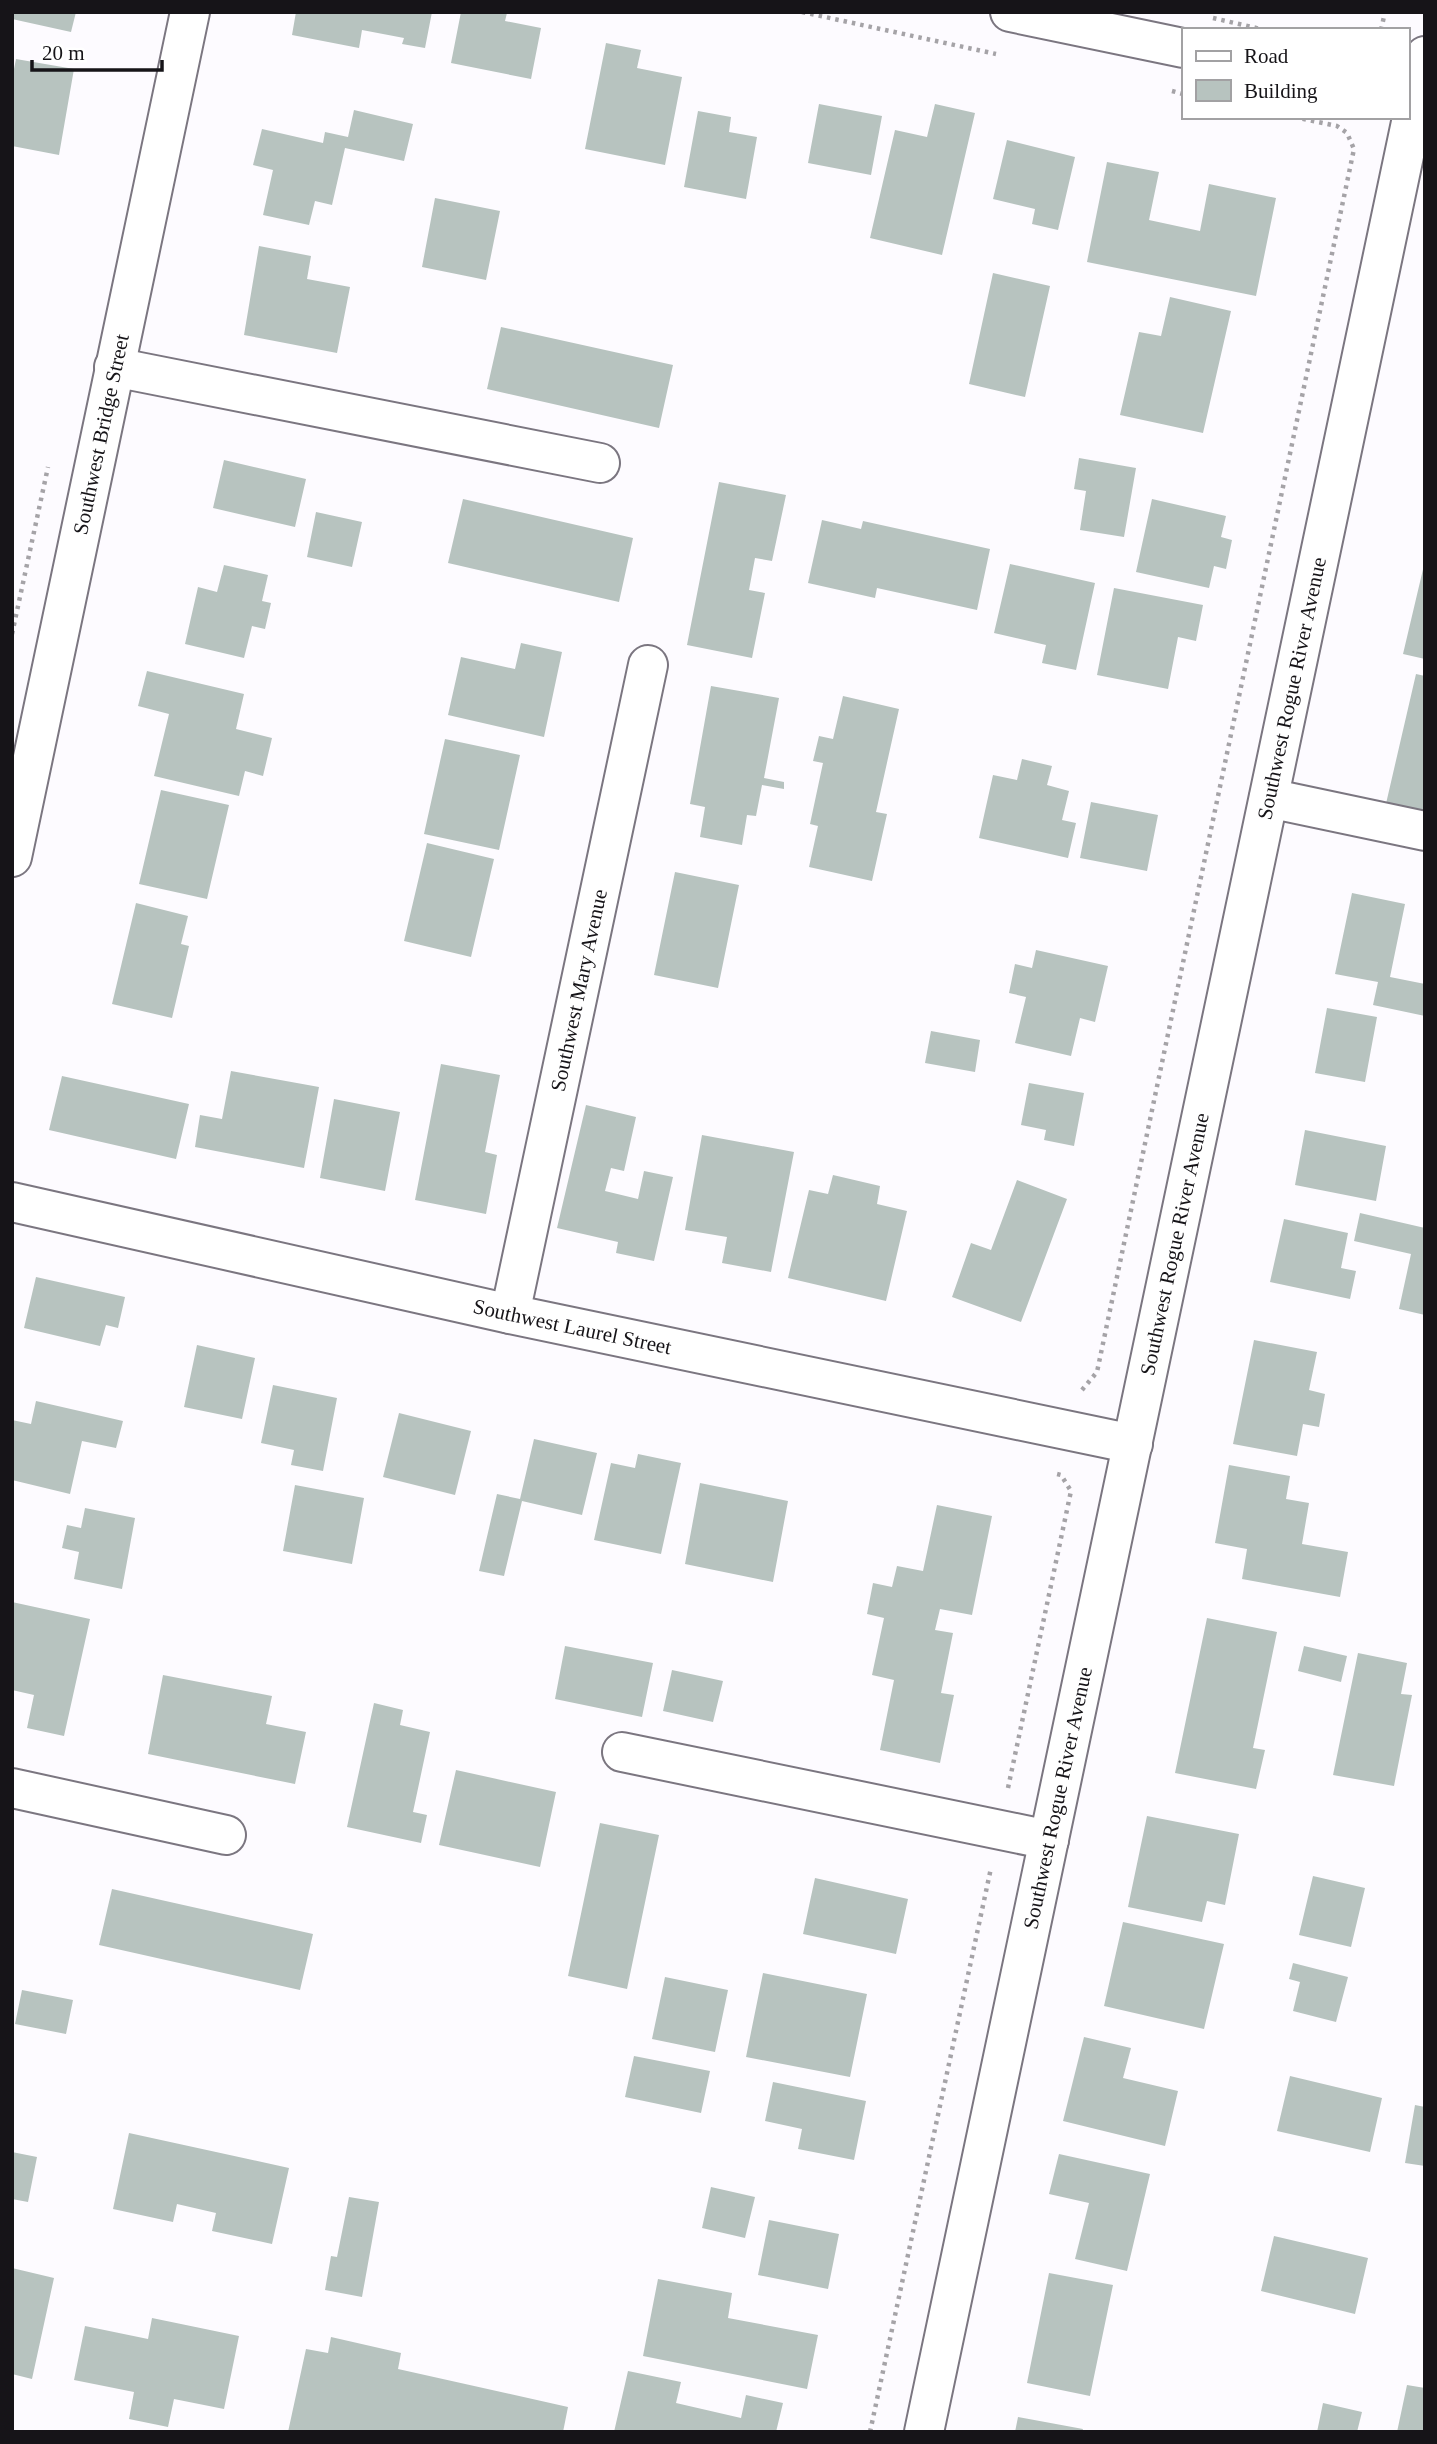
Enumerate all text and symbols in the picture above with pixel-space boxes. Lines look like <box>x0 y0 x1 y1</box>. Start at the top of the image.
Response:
scale bar <box>32 28 161 72</box>
legend <box>1182 28 1409 119</box>
text: 20 m <box>42 41 85 65</box>
text: Road <box>1244 44 1289 68</box>
text: Building <box>1244 79 1318 103</box>
street label: Southwest Bridge Street <box>68 332 134 537</box>
street label: Southwest Rogue River Avenue <box>1252 555 1331 822</box>
street label: Southwest Mary Avenue <box>546 887 612 1094</box>
street label: Southwest Rogue River Avenue <box>1135 1111 1214 1377</box>
street label: Southwest Laurel Street <box>471 1294 674 1359</box>
street label: Southwest Rogue River Avenue <box>1018 1665 1097 1931</box>

